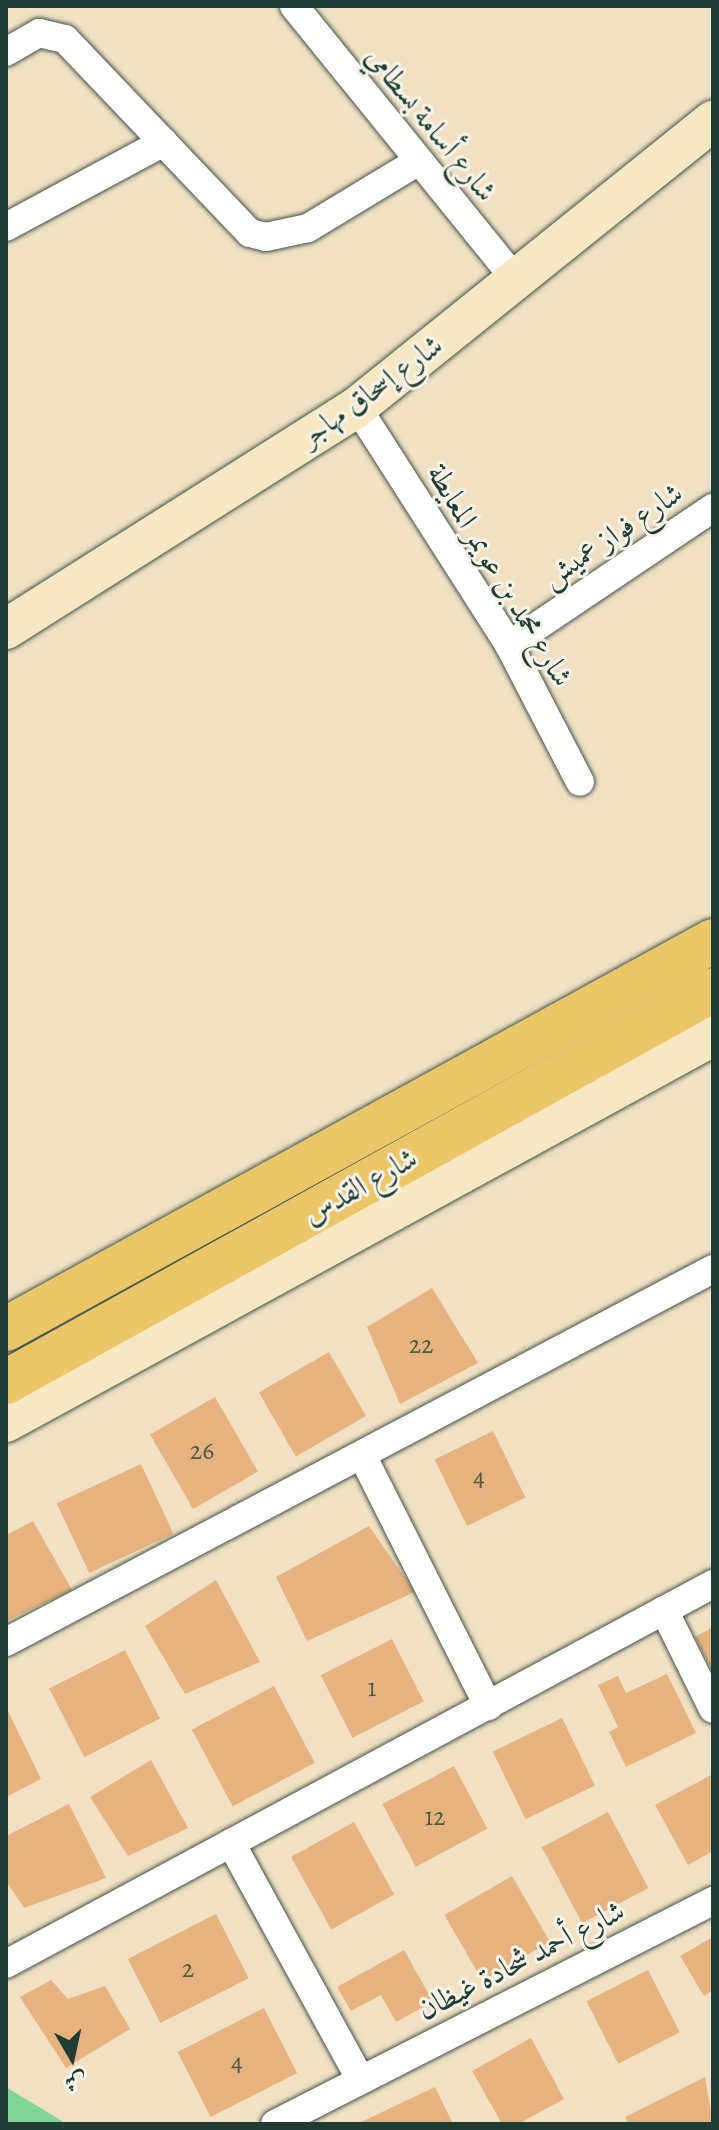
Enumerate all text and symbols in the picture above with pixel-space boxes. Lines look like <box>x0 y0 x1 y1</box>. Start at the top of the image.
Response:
street label: شارع أسامة بسطامي <box>358 39 504 209</box>
street label: شارع إسحاق مهاجر <box>292 327 450 455</box>
street label: شارع محمد بن عويمر المعايطة <box>419 457 581 693</box>
street label: شارع فواز عميش <box>535 475 689 595</box>
street label: شارع القدس <box>297 1140 423 1232</box>
house number: 22 <box>409 1329 433 1361</box>
house number: 26 <box>190 1435 214 1467</box>
house number: 4 <box>473 1462 485 1494</box>
house number: 1 <box>368 1672 376 1704</box>
house number: 12 <box>424 1801 446 1833</box>
street label: شارع أحمد شحادة غيظان <box>411 1892 631 2028</box>
house number: 2 <box>182 1953 194 1985</box>
north arrow <box>32 2018 112 2098</box>
house number: 4 <box>231 2047 243 2079</box>
text: ش <box>63 2065 89 2098</box>

